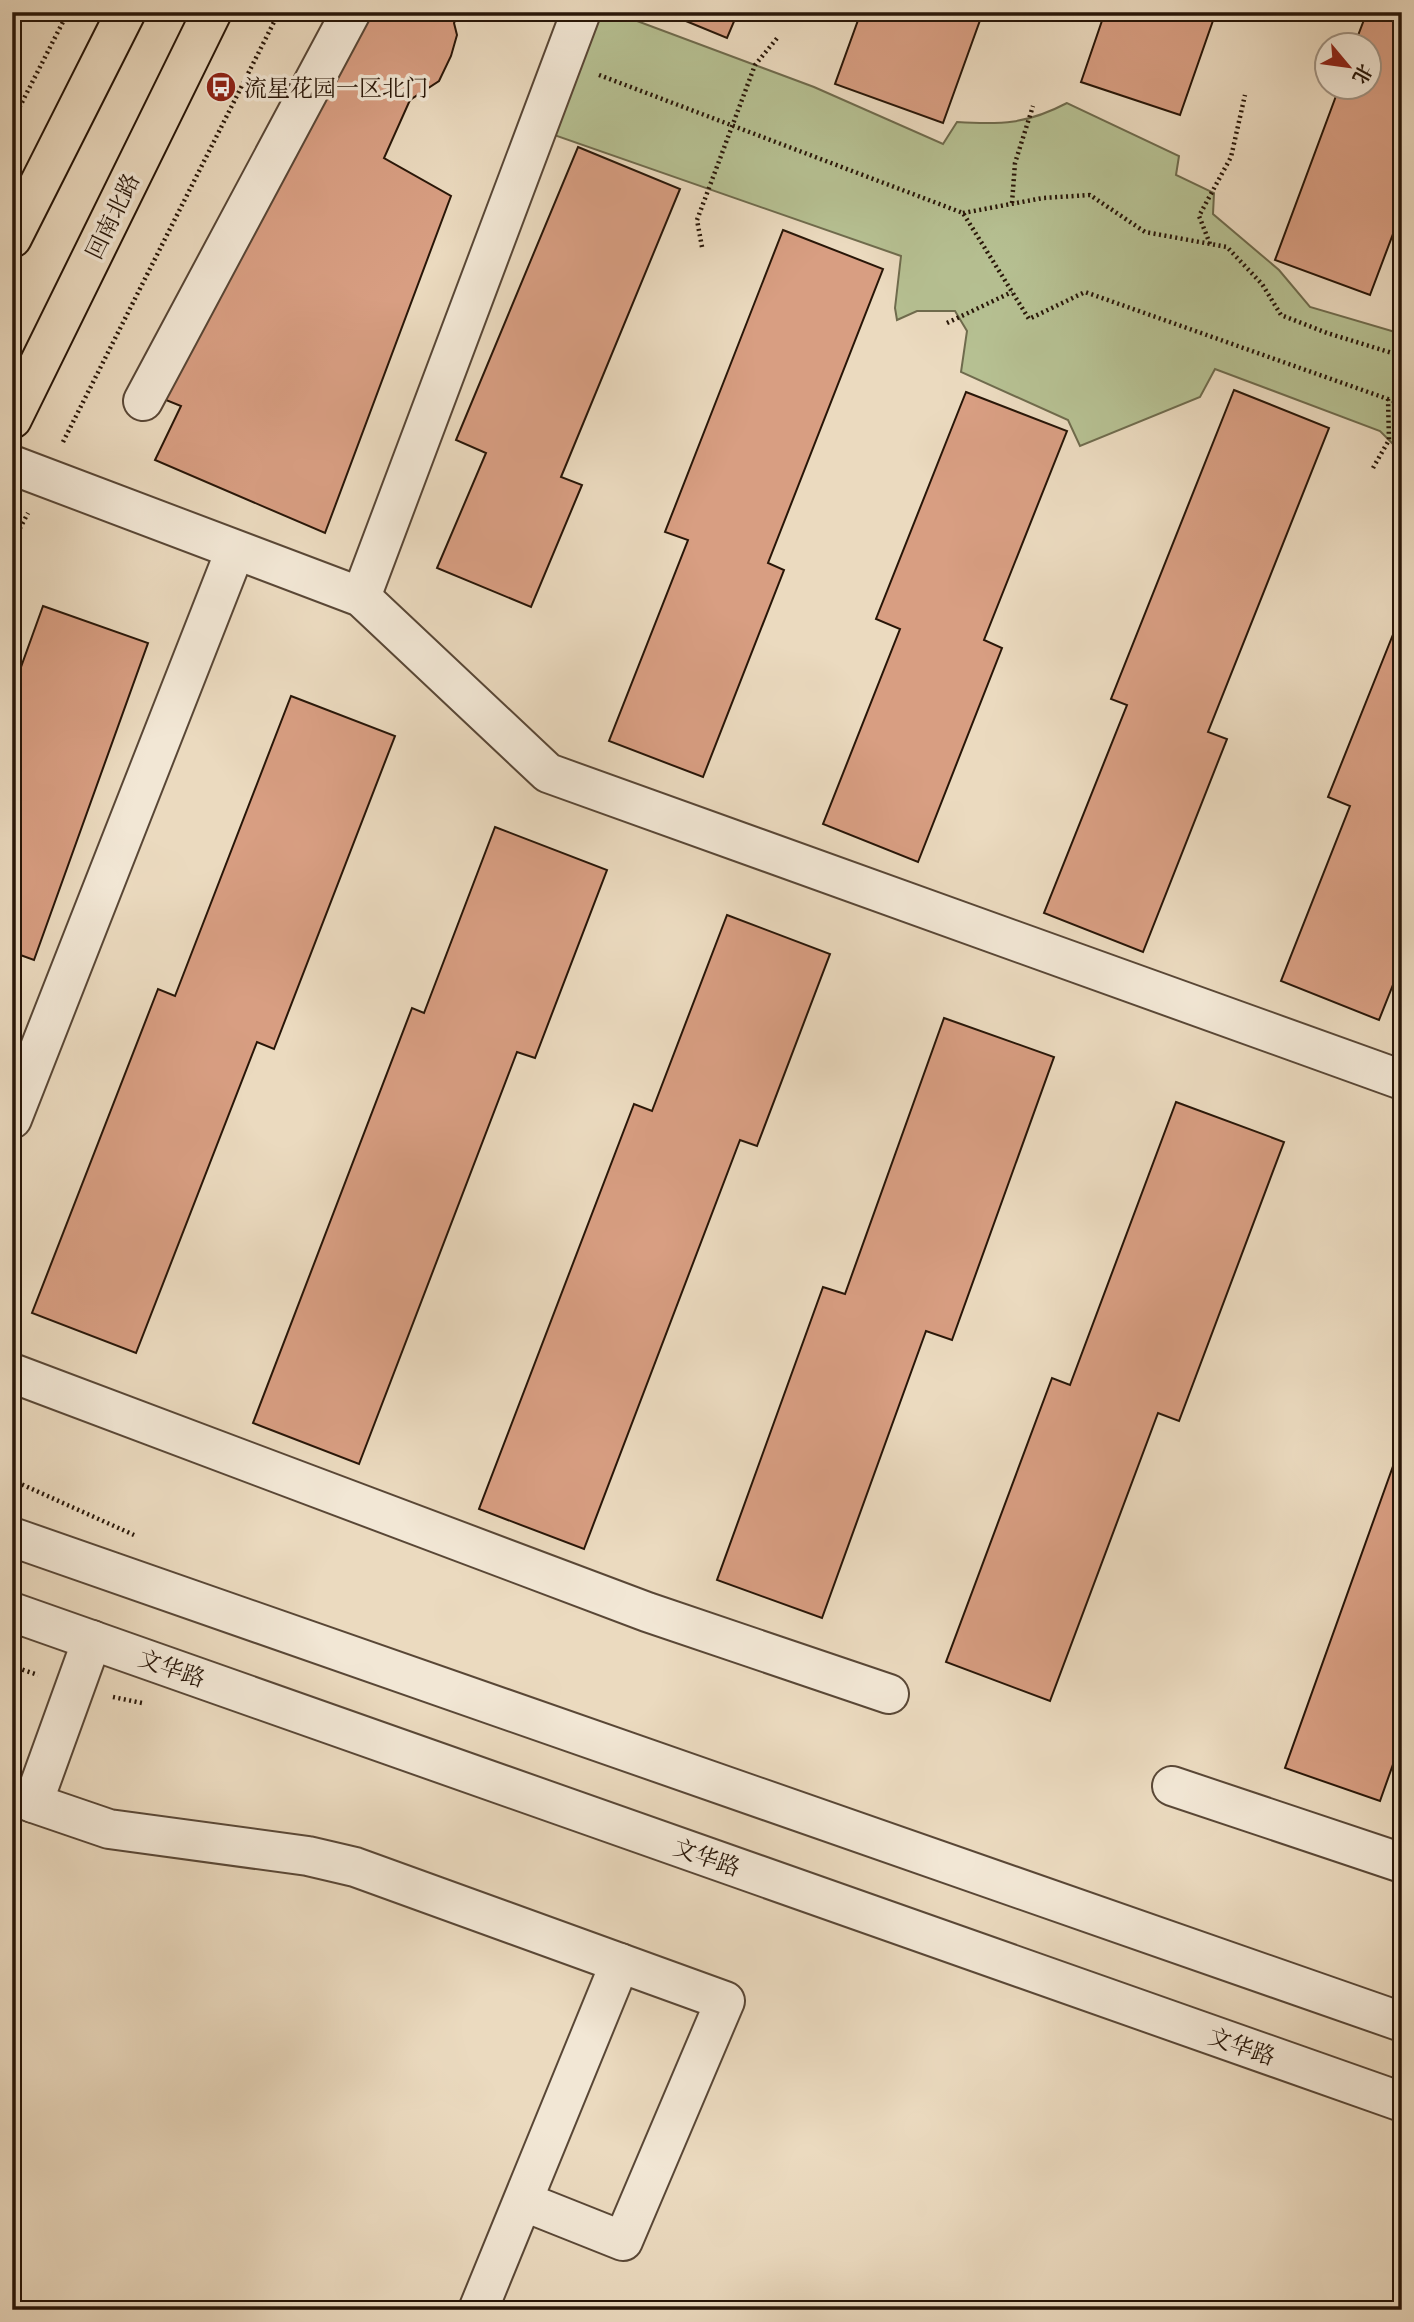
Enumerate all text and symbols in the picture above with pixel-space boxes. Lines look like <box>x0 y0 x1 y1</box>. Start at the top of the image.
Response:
north arrow <box>1312 32 1382 102</box>
text: 北 <box>1346 59 1380 89</box>
bus stop icon: 流星花园一区北门 <box>204 70 238 104</box>
place label: 流星花园一区北门 <box>244 71 428 104</box>
street label: 回南北路 <box>77 167 147 265</box>
street label: 文华路 <box>134 1641 210 1695</box>
street label: 文华路 <box>669 1830 745 1884</box>
street label: 文华路 <box>1204 2019 1280 2073</box>

